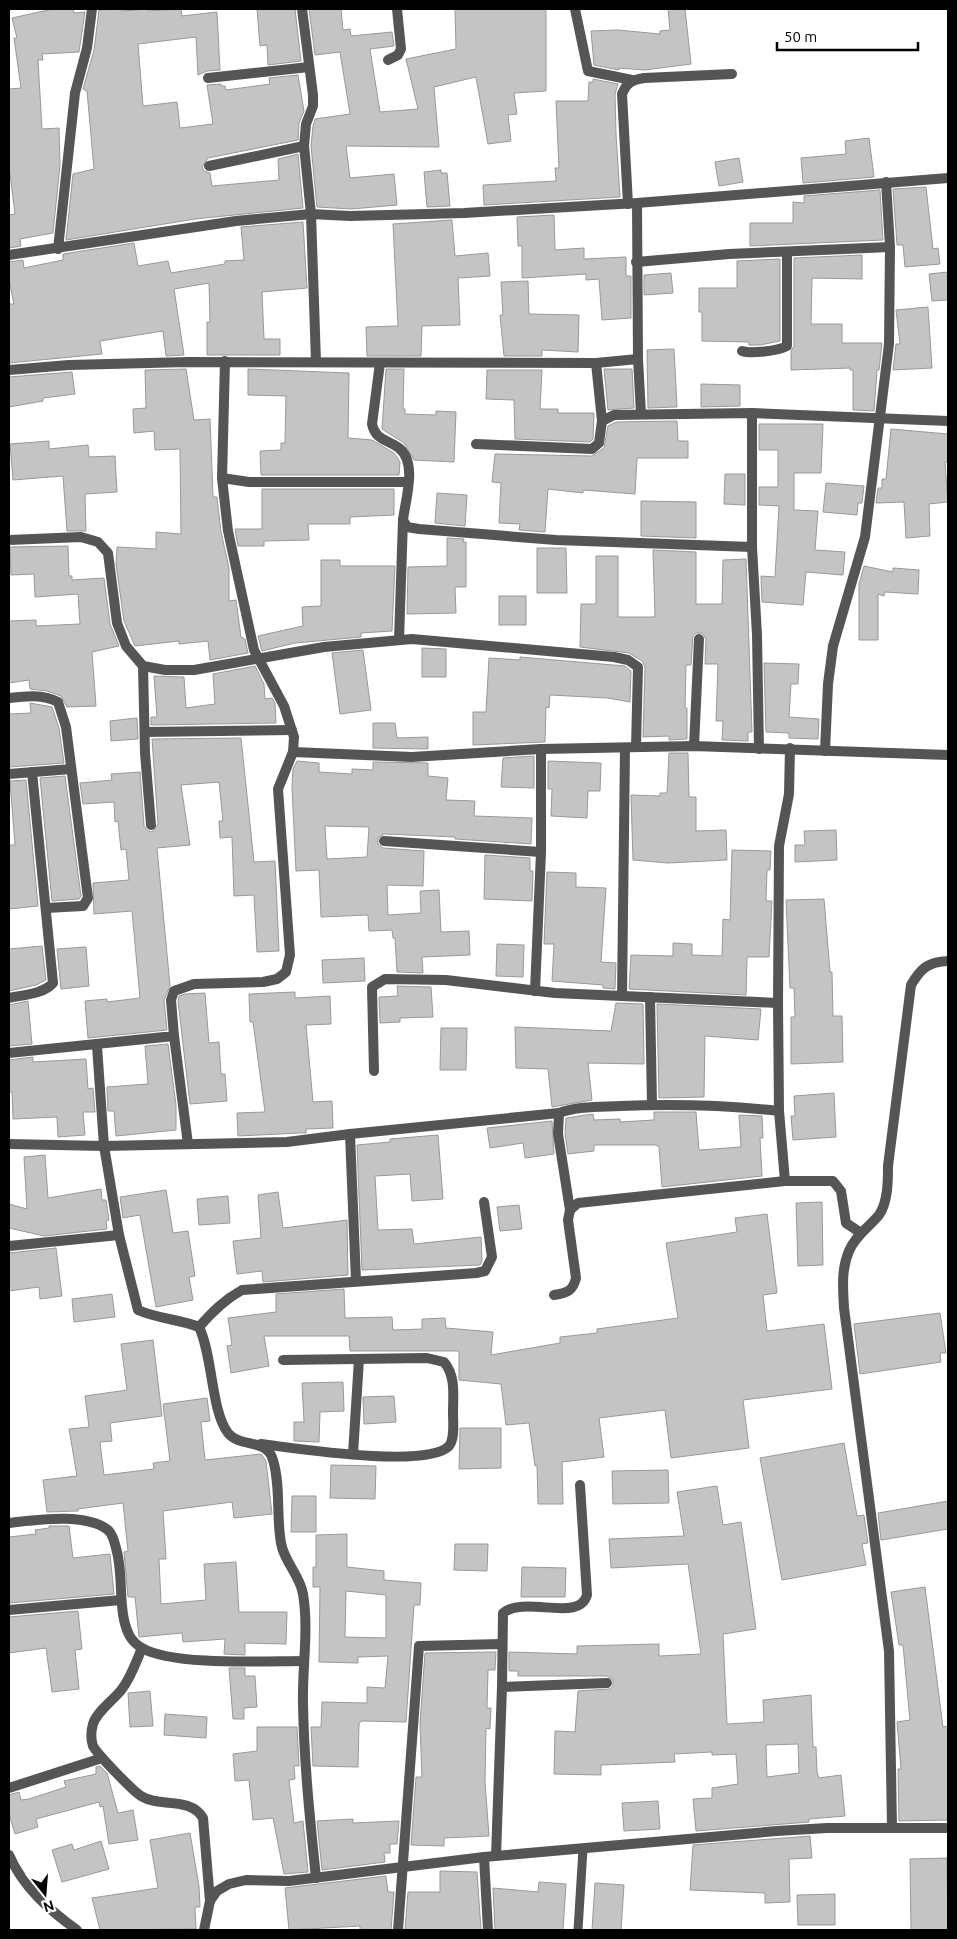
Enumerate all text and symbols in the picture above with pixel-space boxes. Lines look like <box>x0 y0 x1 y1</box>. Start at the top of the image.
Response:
scale bar <box>777 20 918 52</box>
text: 50 m <box>784 28 817 45</box>
north arrow <box>20 1869 70 1919</box>
text: N <box>41 1897 56 1916</box>

